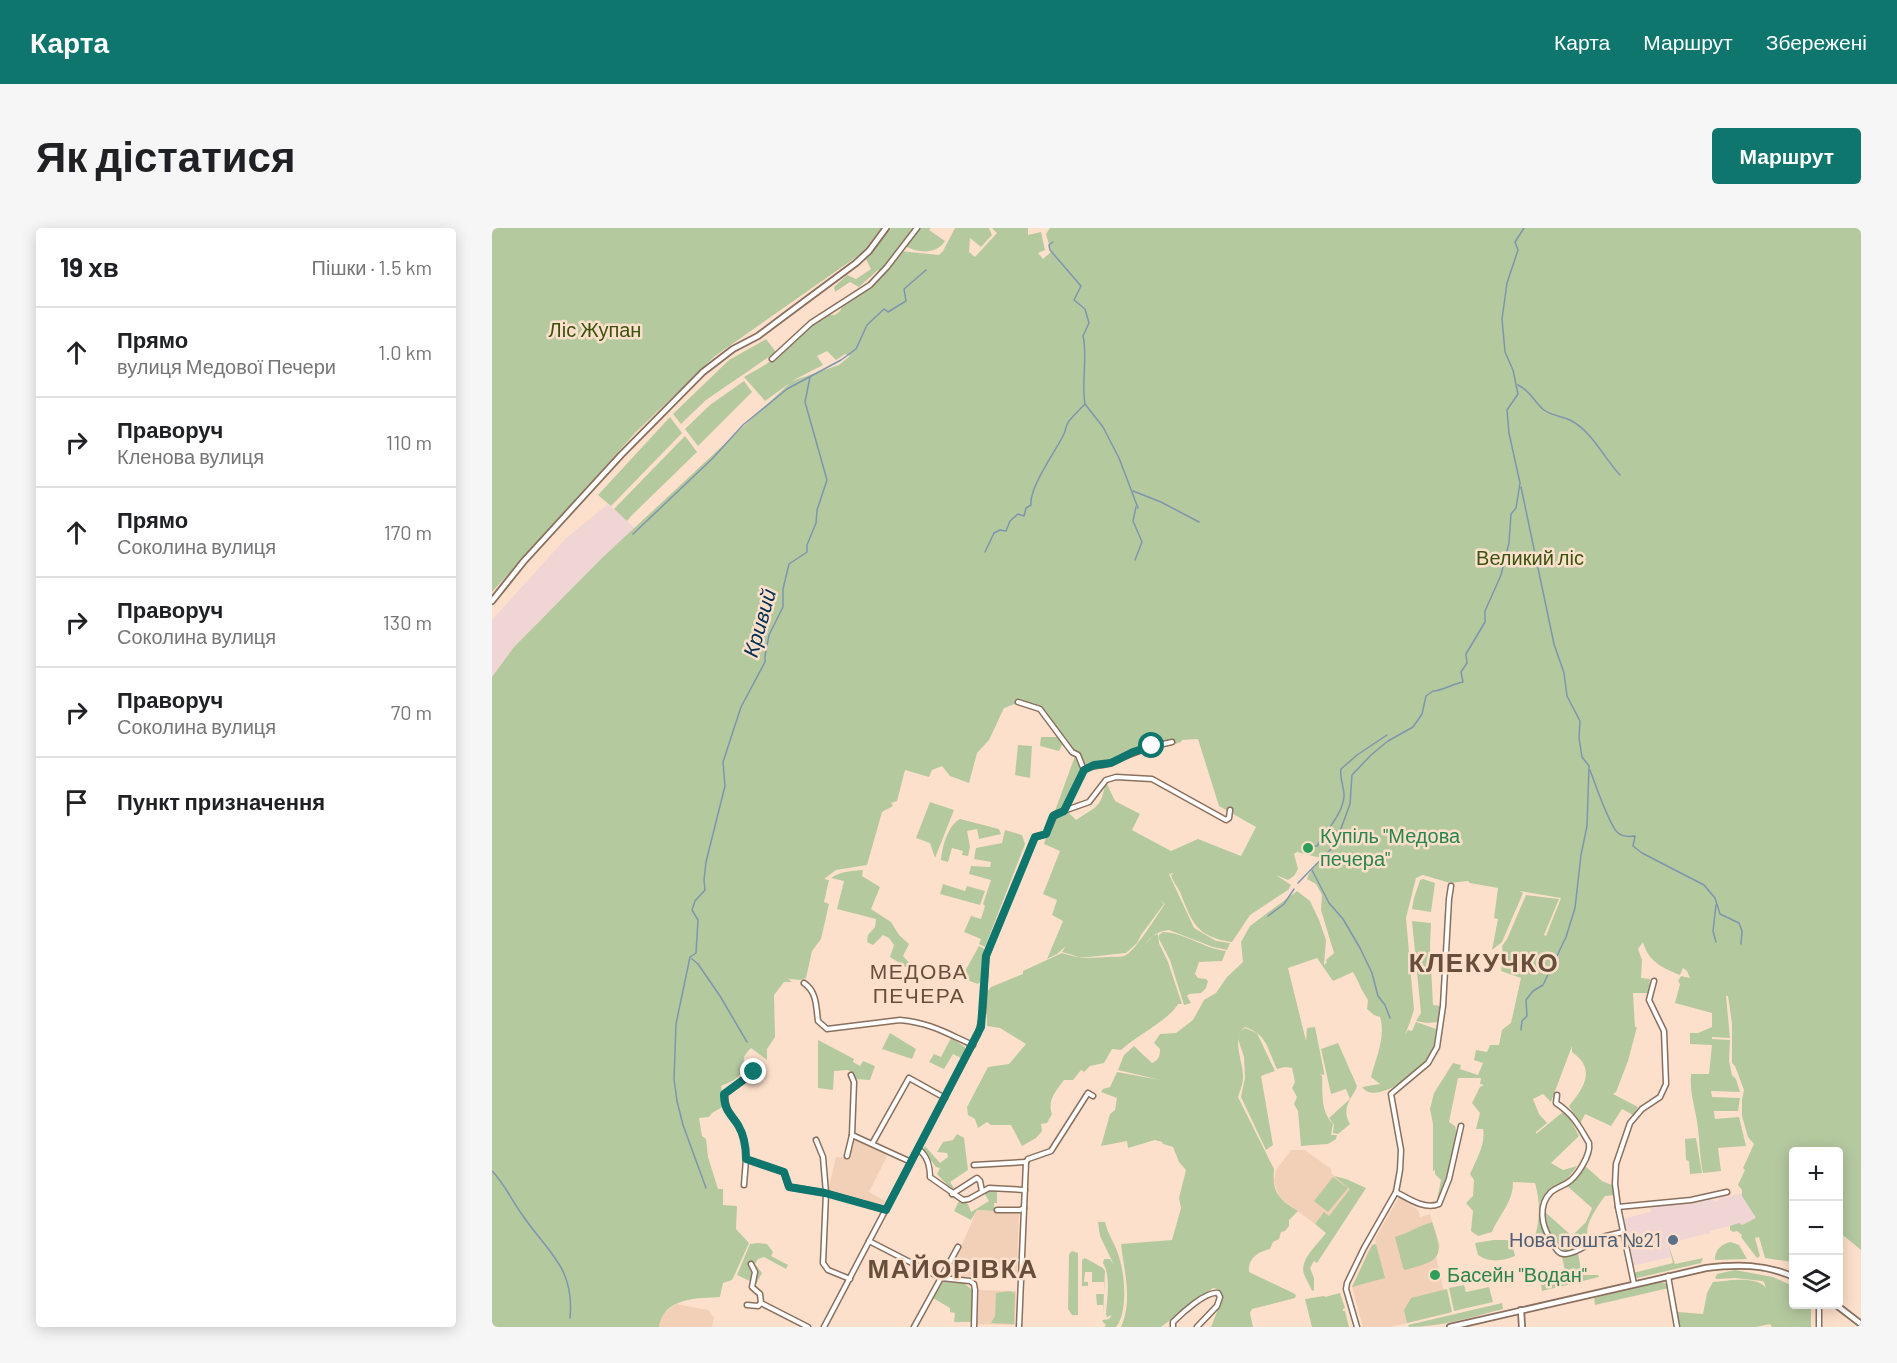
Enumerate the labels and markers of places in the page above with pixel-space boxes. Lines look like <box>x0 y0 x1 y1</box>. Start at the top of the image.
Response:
place label: Купіль "Медова печера" <box>1320 823 1461 870</box>
marker: Купіль "Медова печера" <box>1301 841 1315 855</box>
place label: Нова пошта №21 <box>1509 1227 1661 1251</box>
marker: Нова пошта №21 <box>1666 1233 1680 1247</box>
place label: Басейн "Водан" <box>1447 1262 1587 1286</box>
marker: Басейн "Водан" <box>1428 1268 1442 1282</box>

